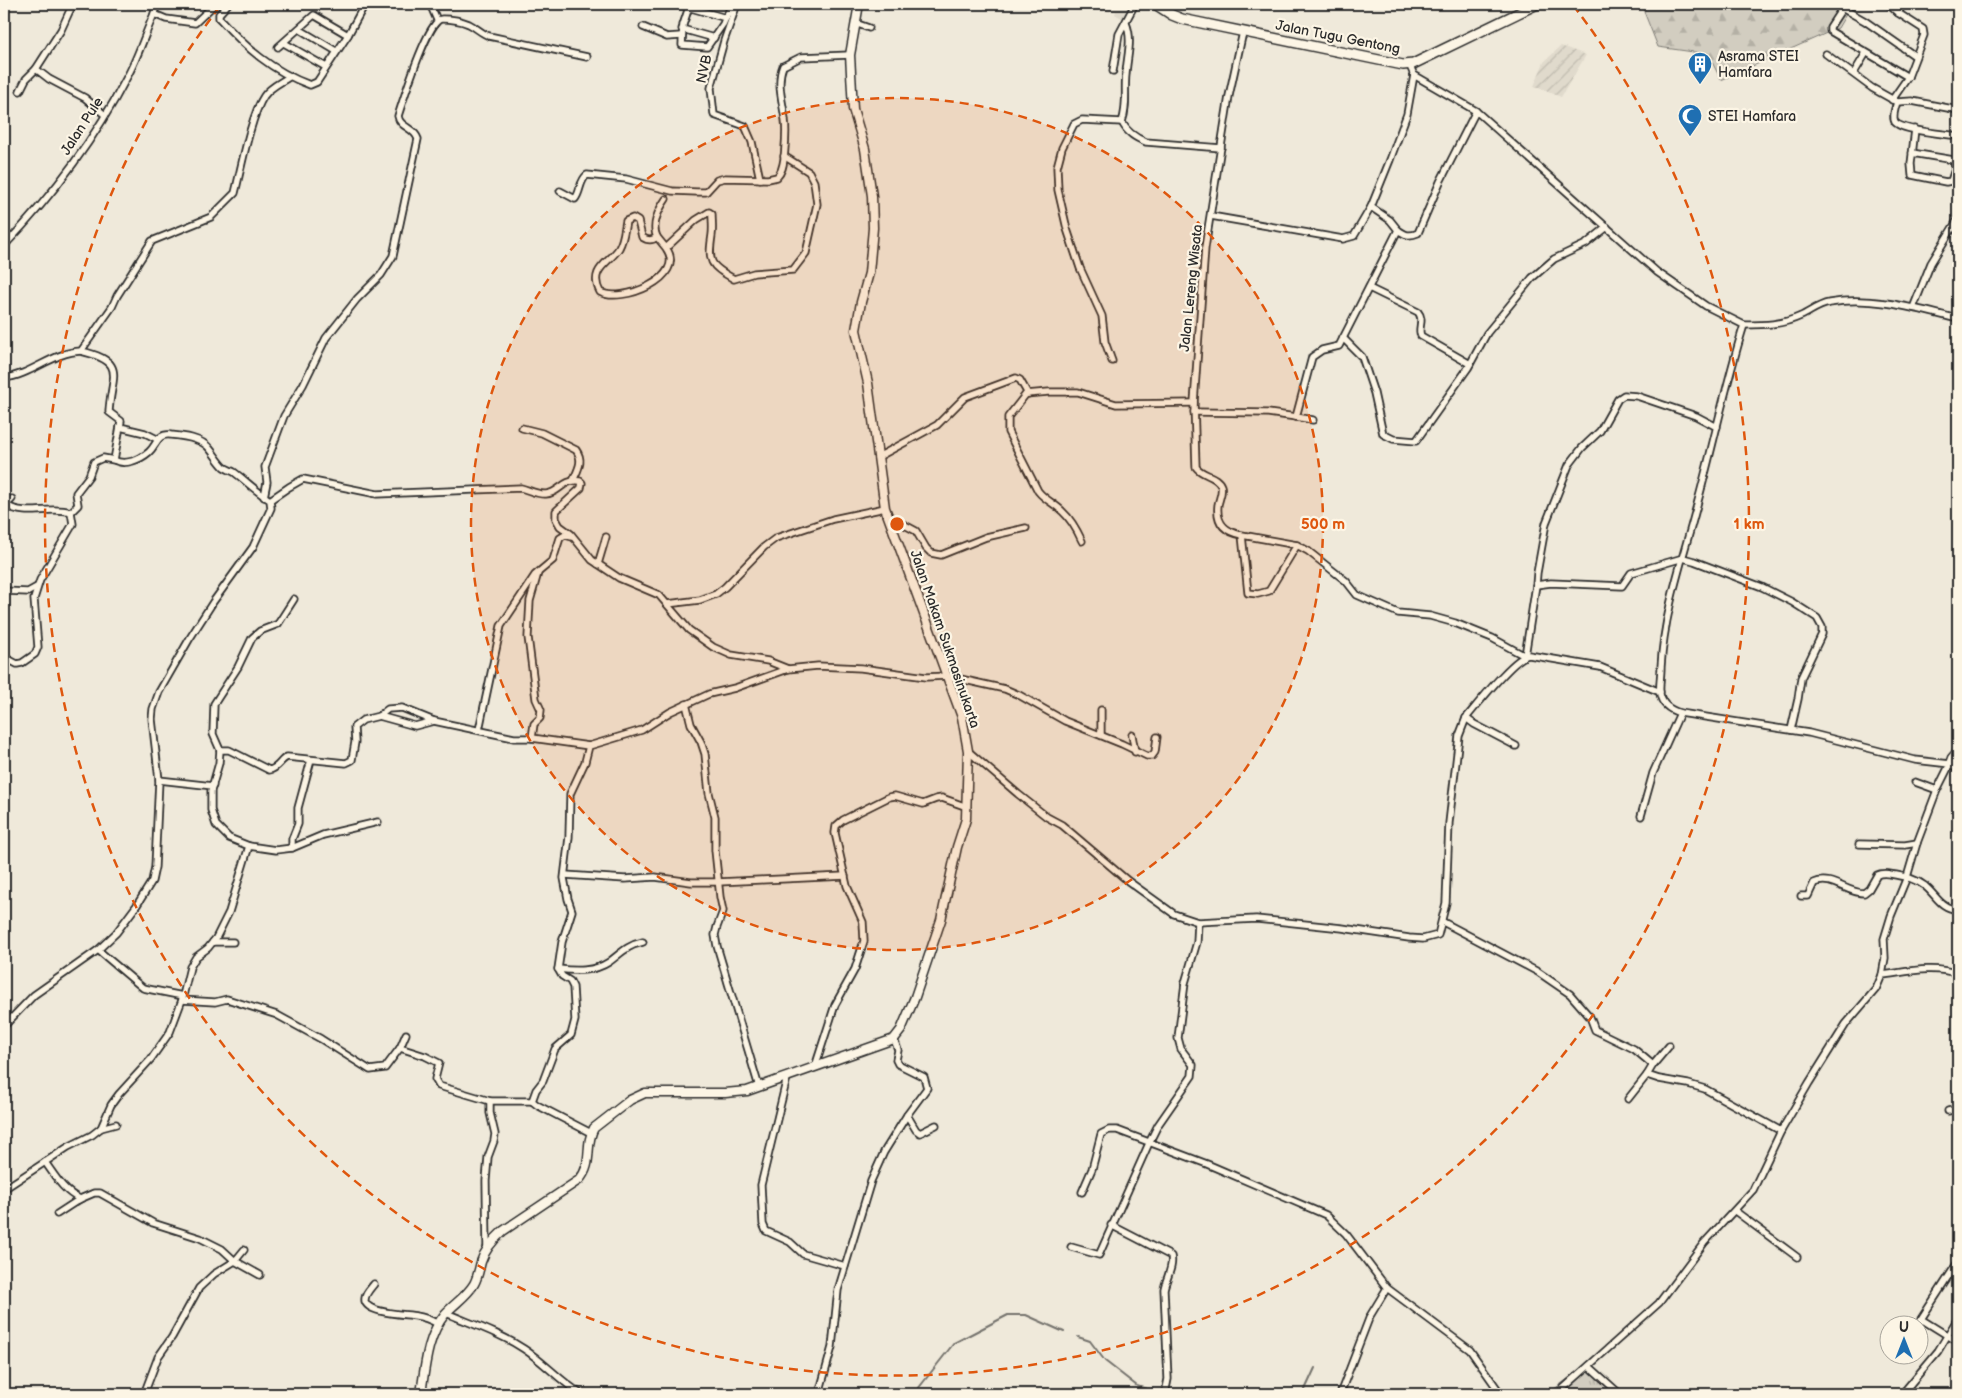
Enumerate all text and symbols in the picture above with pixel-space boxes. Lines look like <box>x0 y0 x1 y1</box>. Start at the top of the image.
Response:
street label: Jalan Tugu Gentong <box>1274 17 1402 57</box>
place label: Asrama STEI Hamfara <box>1718 48 1799 81</box>
building icon: Asrama STEI Hamfara <box>1687 51 1713 85</box>
street label: NVB <box>692 53 716 85</box>
street label: Jalan Pule <box>57 94 107 158</box>
mosque icon: STEI Hamfara <box>1677 103 1703 137</box>
place label: STEI Hamfara <box>1708 108 1796 125</box>
street label: Jalan Lereng Wisata <box>1176 223 1206 352</box>
centre of rings <box>888 515 906 533</box>
text: 500 m <box>1301 515 1345 534</box>
text: 1 km <box>1733 515 1765 534</box>
street label: Jalan Makam Sukmasinukarta <box>906 548 984 730</box>
north arrow <box>1880 1316 1930 1366</box>
text: U <box>1899 1319 1909 1336</box>

